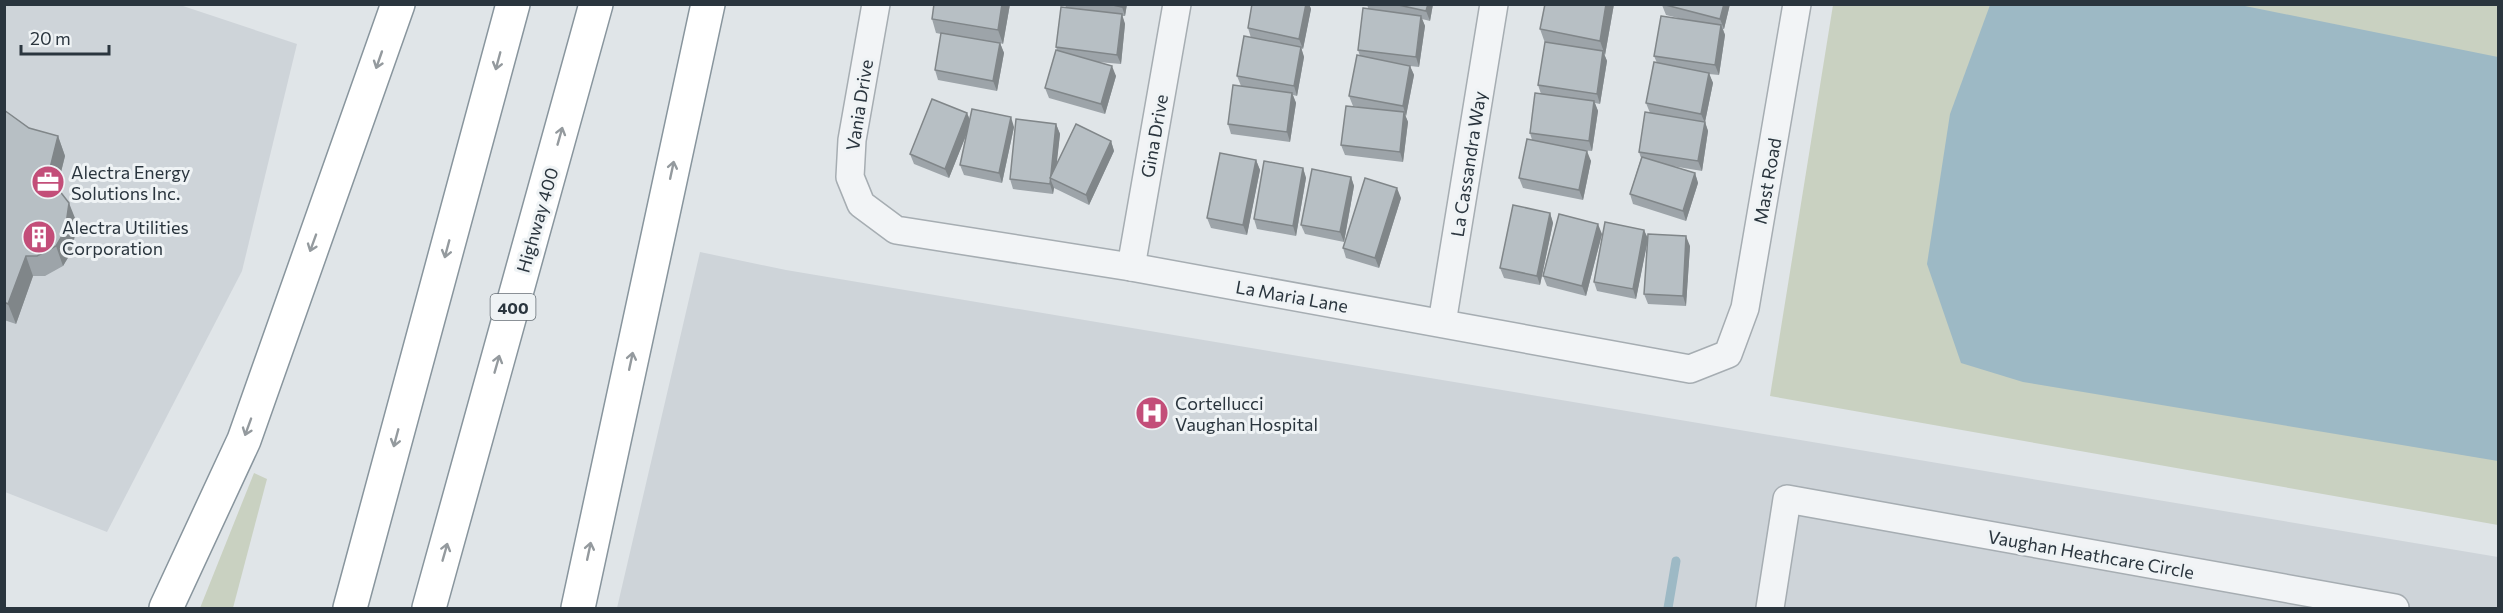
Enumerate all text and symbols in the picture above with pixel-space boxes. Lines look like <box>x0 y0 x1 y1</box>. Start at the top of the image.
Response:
scale bar <box>21 18 110 56</box>
text: 20 m <box>30 27 71 49</box>
one-way arrow <box>372 50 383 69</box>
one-way arrow <box>492 51 503 70</box>
street label: Vania Drive <box>841 58 877 152</box>
street label: La Cassandra Way <box>1446 90 1490 238</box>
street label: Gina Drive <box>1136 92 1172 180</box>
one-way arrow <box>555 127 567 146</box>
street label: Mast Road <box>1749 136 1785 226</box>
place label: Alectra Energy Solutions Inc. <box>71 161 190 204</box>
one-way arrow <box>667 161 679 180</box>
office icon: Alectra Energy Solutions Inc. <box>30 164 66 200</box>
street label: Highway 400 <box>511 165 563 275</box>
place label: Alectra Utilities Corporation <box>62 216 189 259</box>
building icon: Alectra Utilities Corporation <box>21 219 57 255</box>
one-way arrow <box>307 234 318 252</box>
one-way arrow <box>441 239 452 258</box>
street label: La Maria Lane <box>1234 275 1350 317</box>
road number: 400 <box>490 294 536 320</box>
one-way arrow <box>626 351 637 371</box>
one-way arrow <box>492 355 503 374</box>
place label: Cortellucci Vaughan Hospital <box>1175 392 1318 435</box>
hospital icon: Cortellucci Vaughan Hospital <box>1134 395 1170 431</box>
one-way arrow <box>242 417 253 436</box>
one-way arrow <box>390 428 402 447</box>
street label: Vaughan Heathcare Circle <box>1986 525 2196 583</box>
one-way arrow <box>584 542 596 561</box>
one-way arrow <box>440 543 451 562</box>

